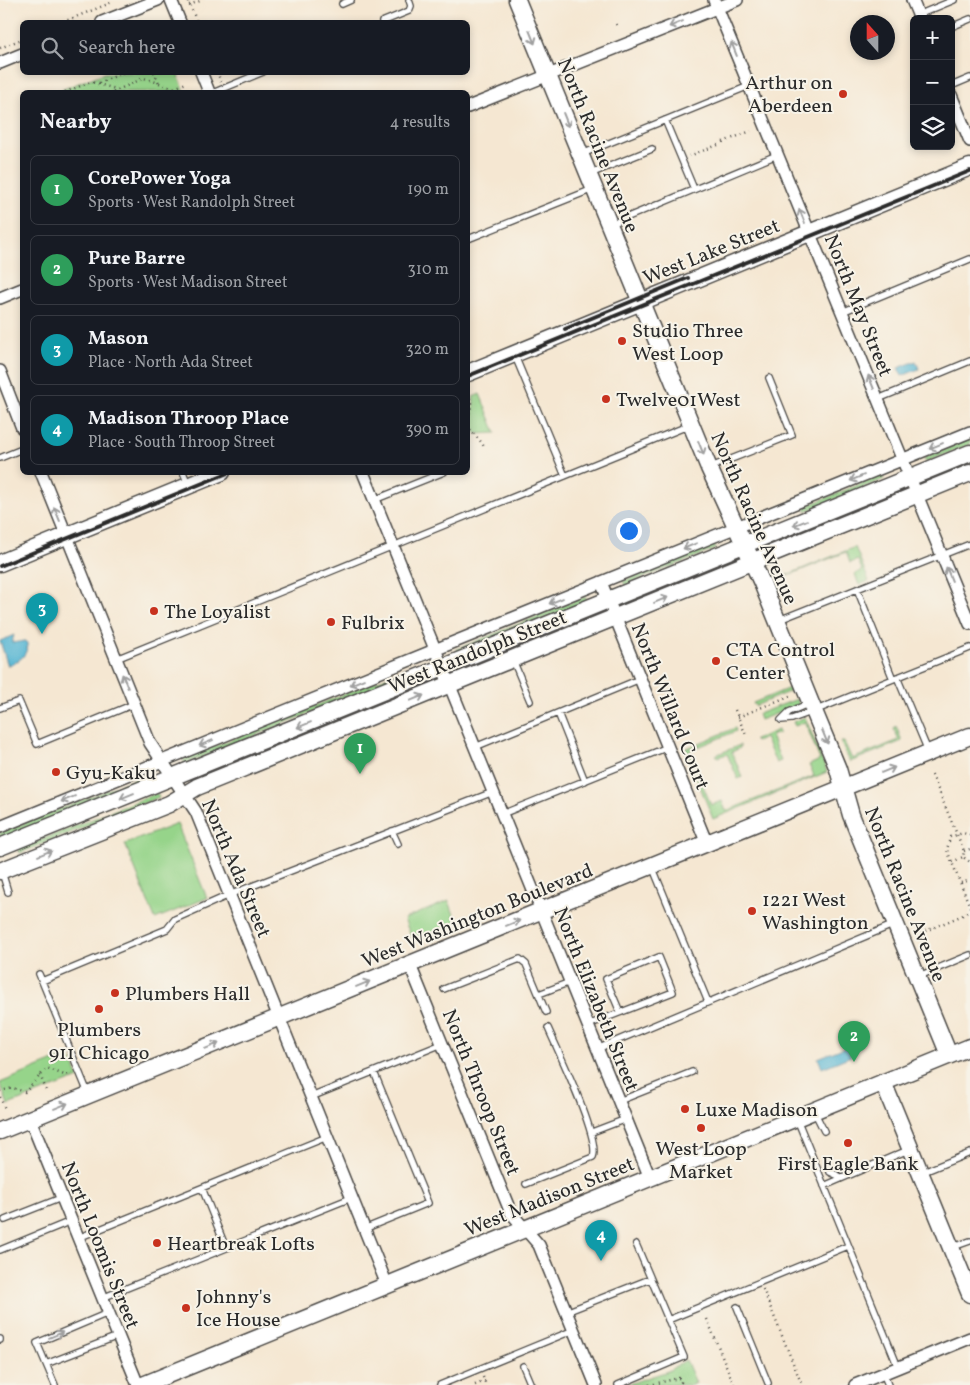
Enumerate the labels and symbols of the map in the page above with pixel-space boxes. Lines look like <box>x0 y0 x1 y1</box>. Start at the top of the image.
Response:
north arrow <box>850 15 895 60</box>
one-way arrow <box>668 20 684 29</box>
one-way arrow <box>528 29 537 44</box>
one-way arrow <box>729 42 738 57</box>
street label: North Racine Avenue <box>549 54 645 237</box>
place label: Arthur on Aberdeen <box>745 70 833 121</box>
marker: Arthur on Aberdeen <box>837 88 849 100</box>
one-way arrow <box>561 112 571 127</box>
one-way arrow <box>797 208 806 223</box>
street label: West Lake Street <box>639 213 784 293</box>
street label: North May Street <box>816 230 898 381</box>
place label: Studio Three West Loop <box>632 318 743 369</box>
marker: Studio Three West Loop <box>616 335 628 347</box>
one-way arrow <box>865 375 875 390</box>
place label: Twelve01West <box>616 387 741 415</box>
marker: Twelve01West <box>600 393 612 405</box>
street label: North Racine Avenue <box>703 428 804 610</box>
one-way arrow <box>696 440 706 455</box>
one-way arrow <box>929 441 944 451</box>
one-way arrow <box>850 474 865 483</box>
one-way arrow <box>52 507 62 522</box>
your location <box>616 518 642 544</box>
one-way arrow <box>793 519 808 528</box>
one-way arrow <box>683 542 698 551</box>
one-way arrow <box>944 567 953 582</box>
pin: 3 <box>26 593 58 634</box>
one-way arrow <box>652 595 668 604</box>
one-way arrow <box>549 596 564 606</box>
place label: The Loyalist <box>164 599 271 627</box>
street label: West Randolph Street <box>384 604 571 701</box>
marker: The Loyalist <box>148 605 160 617</box>
place label: Fulbrix <box>341 610 405 638</box>
marker: Fulbrix <box>325 616 337 628</box>
street label: North Willard Court <box>623 619 715 794</box>
place label: CTA Control Center <box>726 637 835 688</box>
marker: CTA Control Center <box>710 655 722 667</box>
one-way arrow <box>119 674 129 689</box>
one-way arrow <box>350 677 365 687</box>
one-way arrow <box>410 692 425 701</box>
one-way arrow <box>297 721 312 730</box>
one-way arrow <box>821 730 830 745</box>
pin: 1 <box>344 733 376 774</box>
one-way arrow <box>199 739 214 748</box>
place label: Gyu-Kaku <box>66 760 156 788</box>
one-way arrow <box>880 765 895 774</box>
marker: Gyu-Kaku <box>50 766 62 778</box>
one-way arrow <box>120 792 135 801</box>
one-way arrow <box>61 795 76 805</box>
street label: North Ada Street <box>193 795 277 942</box>
street label: North Racine Avenue <box>856 803 952 986</box>
one-way arrow <box>37 848 52 857</box>
street label: West Washington Boulevard <box>358 858 598 976</box>
place label: 1221 West Washington <box>762 887 869 938</box>
street label: North Elizabeth Street <box>545 903 645 1096</box>
marker: 1221 West Washington <box>746 905 758 917</box>
one-way arrow <box>505 918 520 928</box>
one-way arrow <box>355 979 370 988</box>
place label: Plumbers Hall <box>125 981 250 1009</box>
marker: Plumbers Hall <box>109 987 121 999</box>
marker: Plumbers 911 Chicago <box>93 1003 105 1015</box>
street label: North Throop Street <box>434 1005 526 1180</box>
place label: Plumbers 911 Chicago <box>49 1017 149 1068</box>
pin: 2 <box>838 1021 870 1062</box>
one-way arrow <box>204 1040 219 1050</box>
place label: Luxe Madison <box>695 1097 818 1125</box>
one-way arrow <box>54 1101 69 1110</box>
marker: Luxe Madison <box>679 1103 691 1115</box>
marker: West Loop Market <box>695 1122 707 1134</box>
place label: West Loop Market <box>655 1136 747 1187</box>
marker: First Eagle Bank <box>842 1137 854 1149</box>
street label: West Madison Street <box>461 1151 639 1245</box>
place label: First Eagle Bank <box>777 1151 919 1179</box>
street label: North Loomis Street <box>53 1158 145 1334</box>
pin: 4 <box>585 1220 617 1261</box>
place label: Heartbreak Lofts <box>167 1231 315 1259</box>
marker: Heartbreak Lofts <box>151 1237 163 1249</box>
place label: Johnny's Ice House <box>196 1284 281 1335</box>
marker: Johnny's Ice House <box>180 1302 192 1314</box>
one-way arrow <box>48 1330 63 1339</box>

